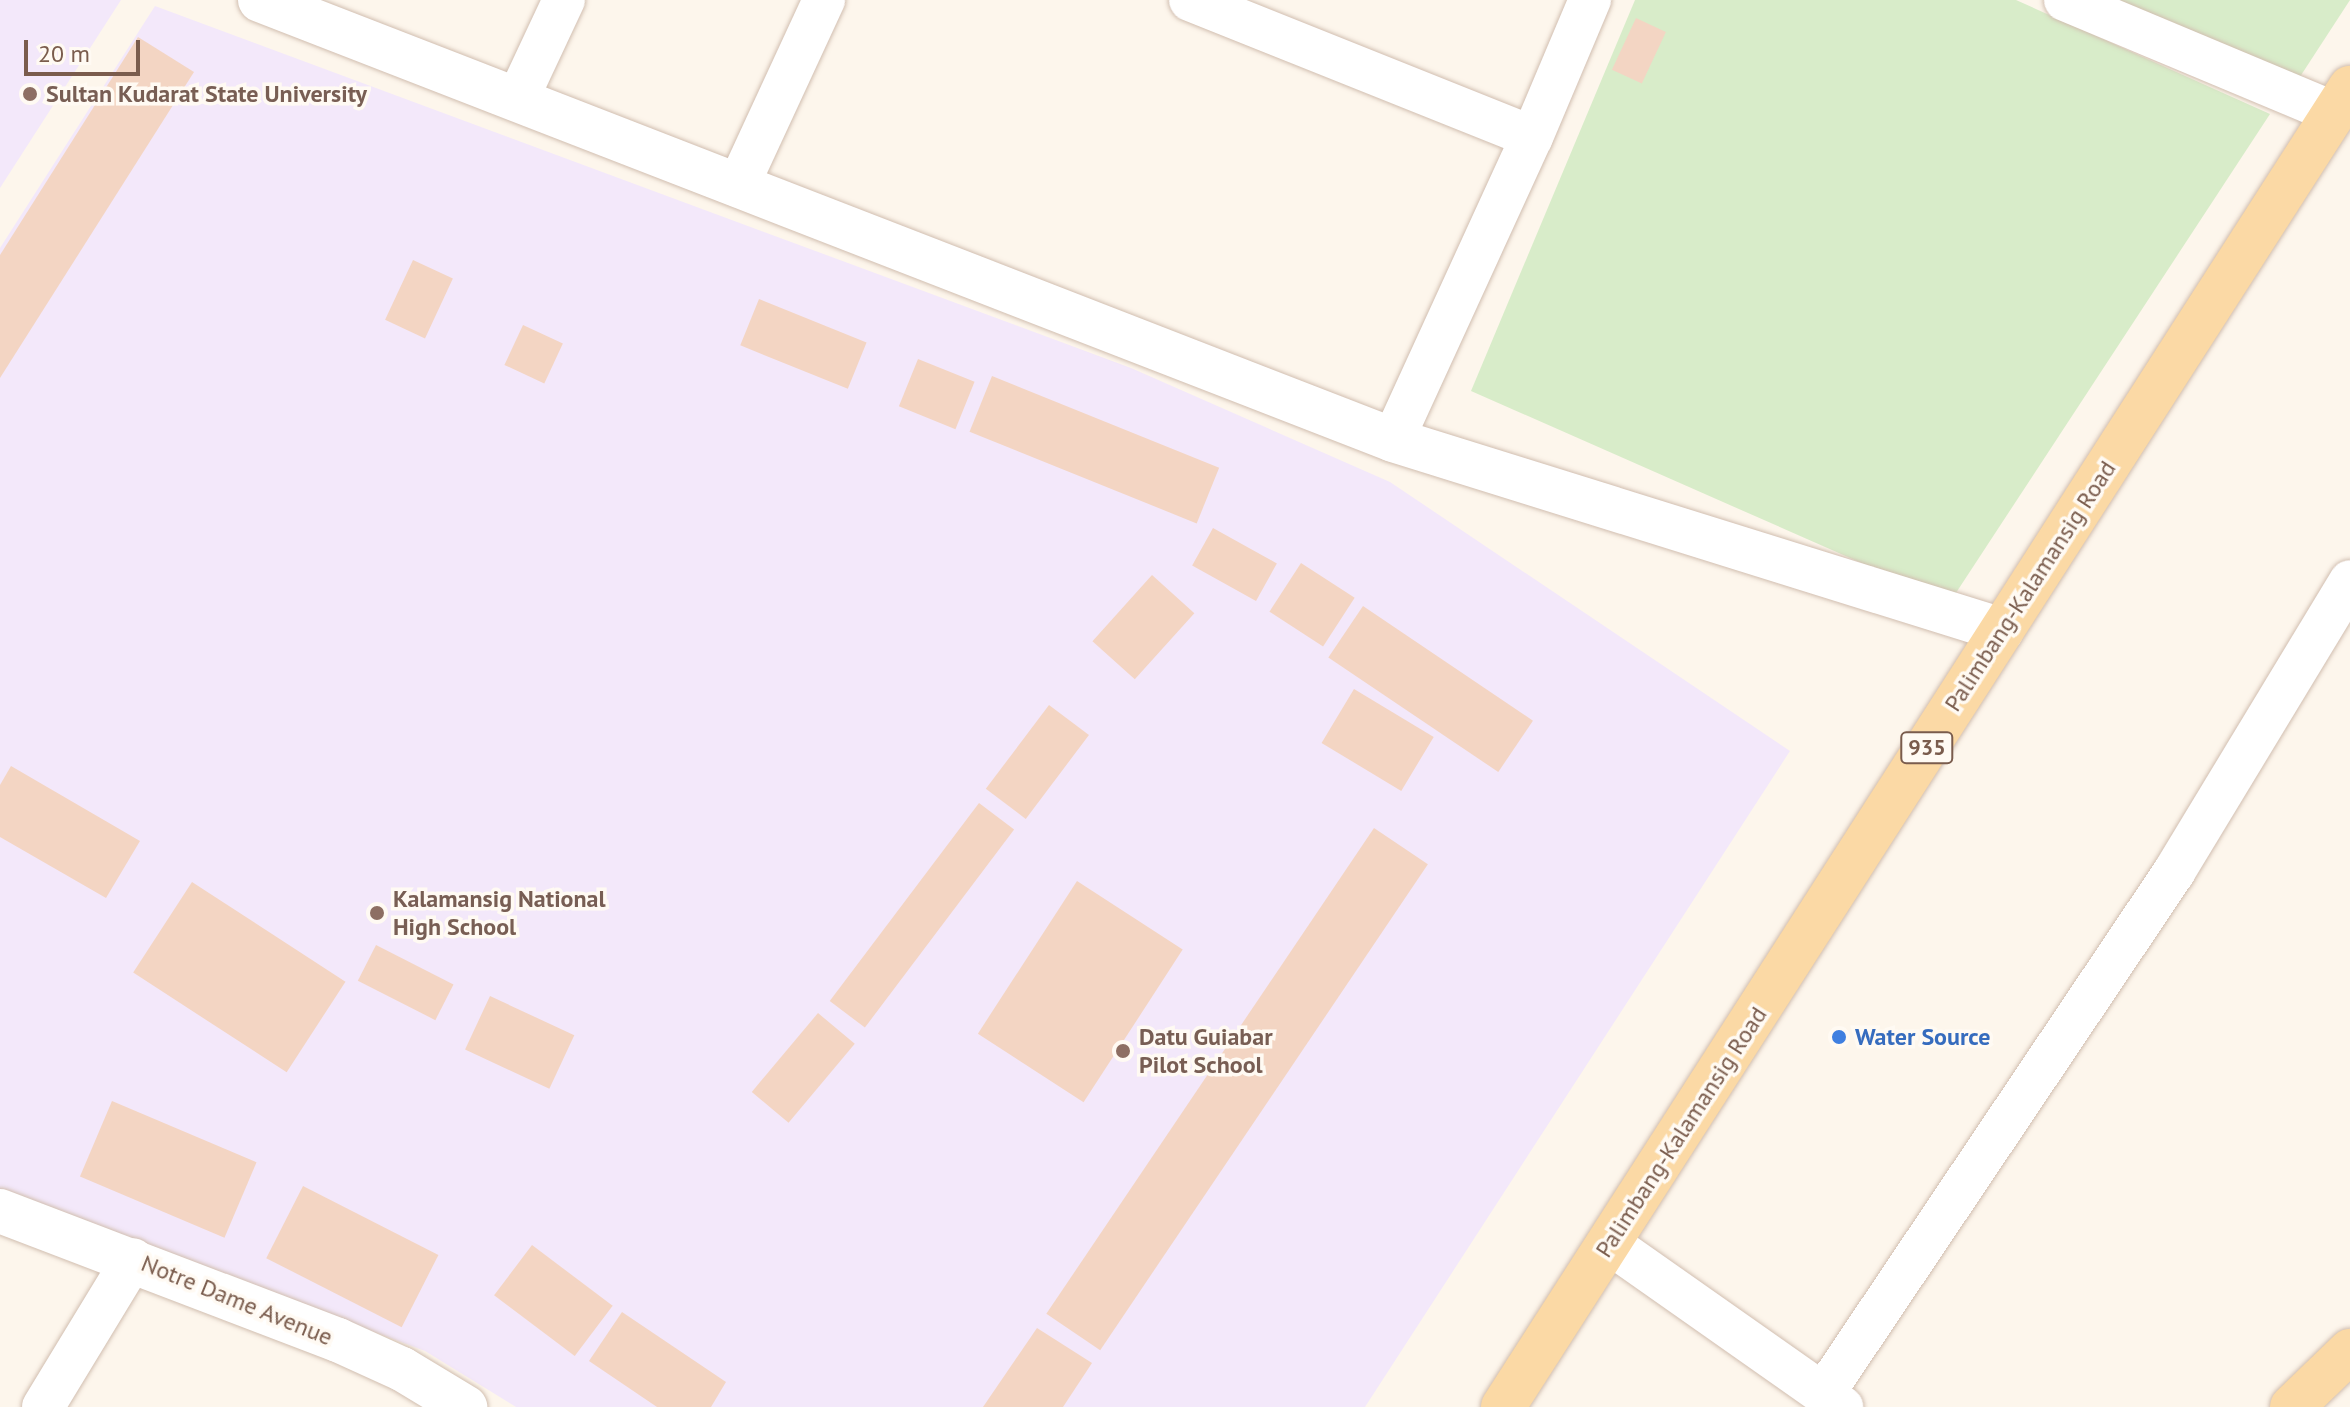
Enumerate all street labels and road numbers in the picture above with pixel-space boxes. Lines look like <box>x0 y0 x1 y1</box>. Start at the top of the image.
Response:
street label: Palimbang-Kalamansig Road <box>1938 455 2122 717</box>
road number: 935 <box>1899 730 1955 766</box>
street label: Palimbang-Kalamansig Road <box>1589 1001 1773 1263</box>
street label: Notre Dame Avenue <box>137 1248 337 1352</box>

